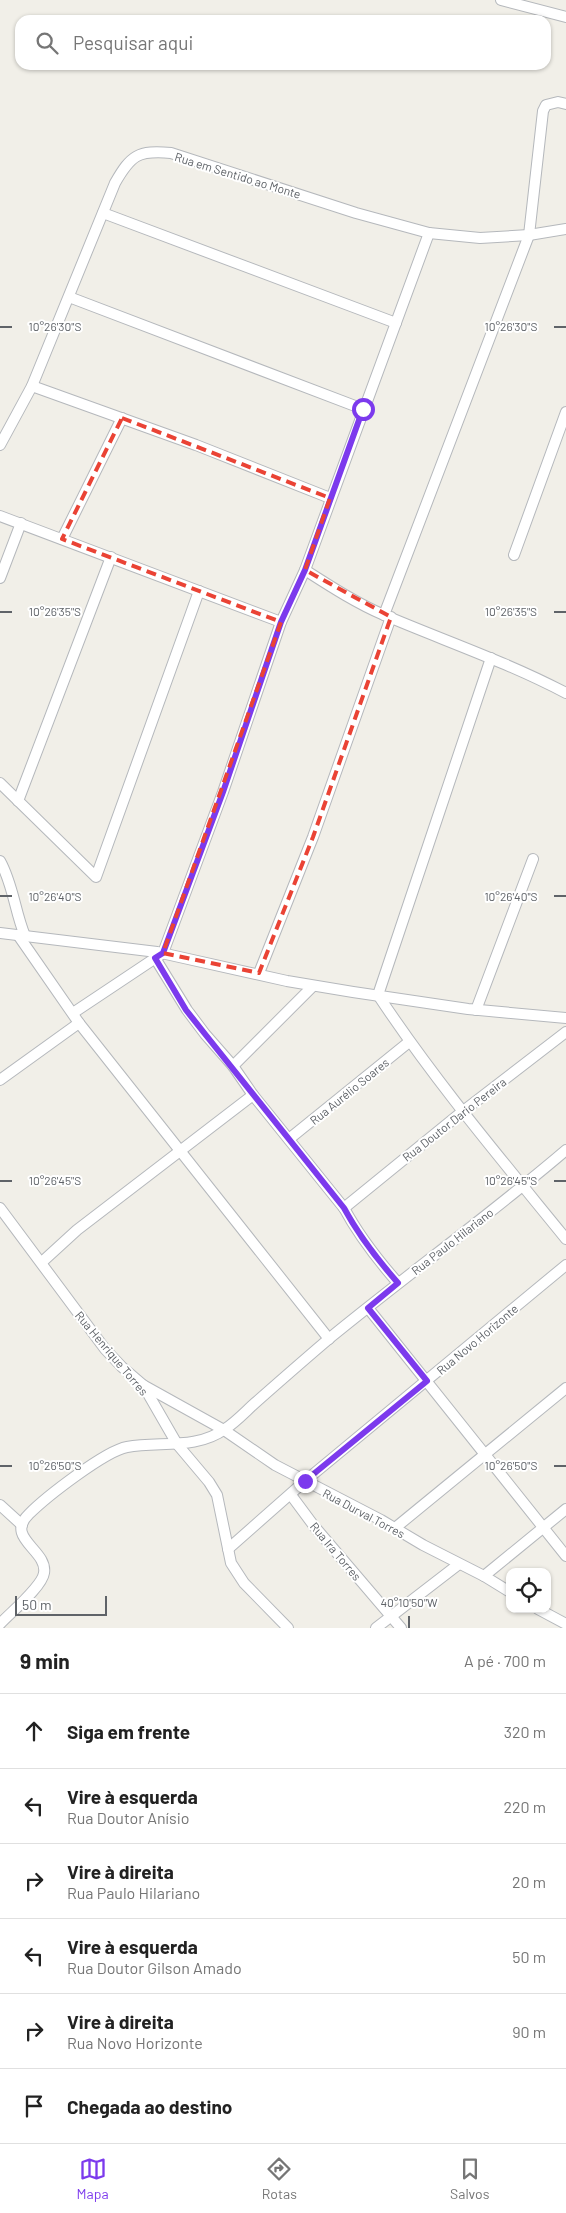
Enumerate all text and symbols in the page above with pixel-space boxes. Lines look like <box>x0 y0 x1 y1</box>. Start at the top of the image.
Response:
search box <box>15 15 551 70</box>
icon: search <box>33 29 61 57</box>
text: Pesquisar aqui <box>73 31 193 54</box>
street label: Rua em Sentido ao Monte <box>173 149 303 201</box>
text: 10°26'30"S <box>29 319 81 333</box>
text: 10°26'30"S <box>485 319 537 333</box>
route start <box>352 398 375 421</box>
text: 10°26'35"S <box>29 604 81 618</box>
text: 10°26'35"S <box>485 604 537 618</box>
text: 10°26'40"S <box>28 889 82 903</box>
text: 10°26'40"S <box>484 889 538 903</box>
street label: Rua Aurélio Soares <box>307 1055 391 1127</box>
street label: Rua Doutor Dario Pereira <box>399 1074 509 1164</box>
text: 10°26'45"S <box>29 1173 81 1187</box>
text: 10°26'45"S <box>485 1173 537 1187</box>
street label: Rua Paulo Hilariano <box>408 1205 496 1277</box>
street label: Rua Novo Horizonte <box>433 1301 521 1377</box>
street label: Rua Henrique Torres <box>73 1308 151 1398</box>
text: 10°26'50"S <box>29 1458 81 1472</box>
text: 10°26'50"S <box>485 1458 537 1472</box>
route end <box>294 1470 317 1493</box>
street label: Rua Durval Torres <box>321 1485 408 1541</box>
street label: Rua Ira Torres <box>308 1519 365 1583</box>
map controls <box>506 1568 551 1613</box>
button: locate <box>506 1568 551 1613</box>
scale bar <box>15 1593 108 1616</box>
text: 40°10'50"W <box>380 1595 438 1609</box>
text: 50 m <box>22 1596 51 1613</box>
text: 9 min <box>20 1648 70 1673</box>
text: A pé · 700 m <box>464 1651 546 1670</box>
icon: ahead <box>20 1717 48 1745</box>
text: Siga em frente <box>67 1720 190 1743</box>
text: 320 m <box>504 1722 546 1741</box>
text: Vire à esquerda <box>67 1785 198 1808</box>
icon: left <box>20 1792 48 1820</box>
text: 220 m <box>503 1797 546 1816</box>
text: Rua Doutor Anísio <box>67 1808 189 1827</box>
text: Vire à direita <box>67 1860 174 1883</box>
icon: right <box>20 1867 48 1895</box>
text: 20 m <box>512 1872 546 1891</box>
text: Rua Paulo Hilariano <box>67 1883 200 1902</box>
text: Vire à esquerda <box>67 1935 198 1958</box>
icon: left <box>20 1942 48 1970</box>
text: 50 m <box>512 1947 546 1966</box>
text: Rua Doutor Gilson Amado <box>67 1958 242 1977</box>
text: Vire à direita <box>67 2010 174 2033</box>
icon: right <box>20 2017 48 2045</box>
text: 90 m <box>512 2022 546 2041</box>
text: Rua Novo Horizonte <box>67 2033 203 2052</box>
icon: arrive <box>20 2092 48 2120</box>
text: Chegada ao destino <box>67 2095 232 2118</box>
tab: Mapa <box>77 2155 109 2202</box>
tab: Rotas <box>262 2155 297 2202</box>
tab: Salvos <box>450 2155 489 2202</box>

